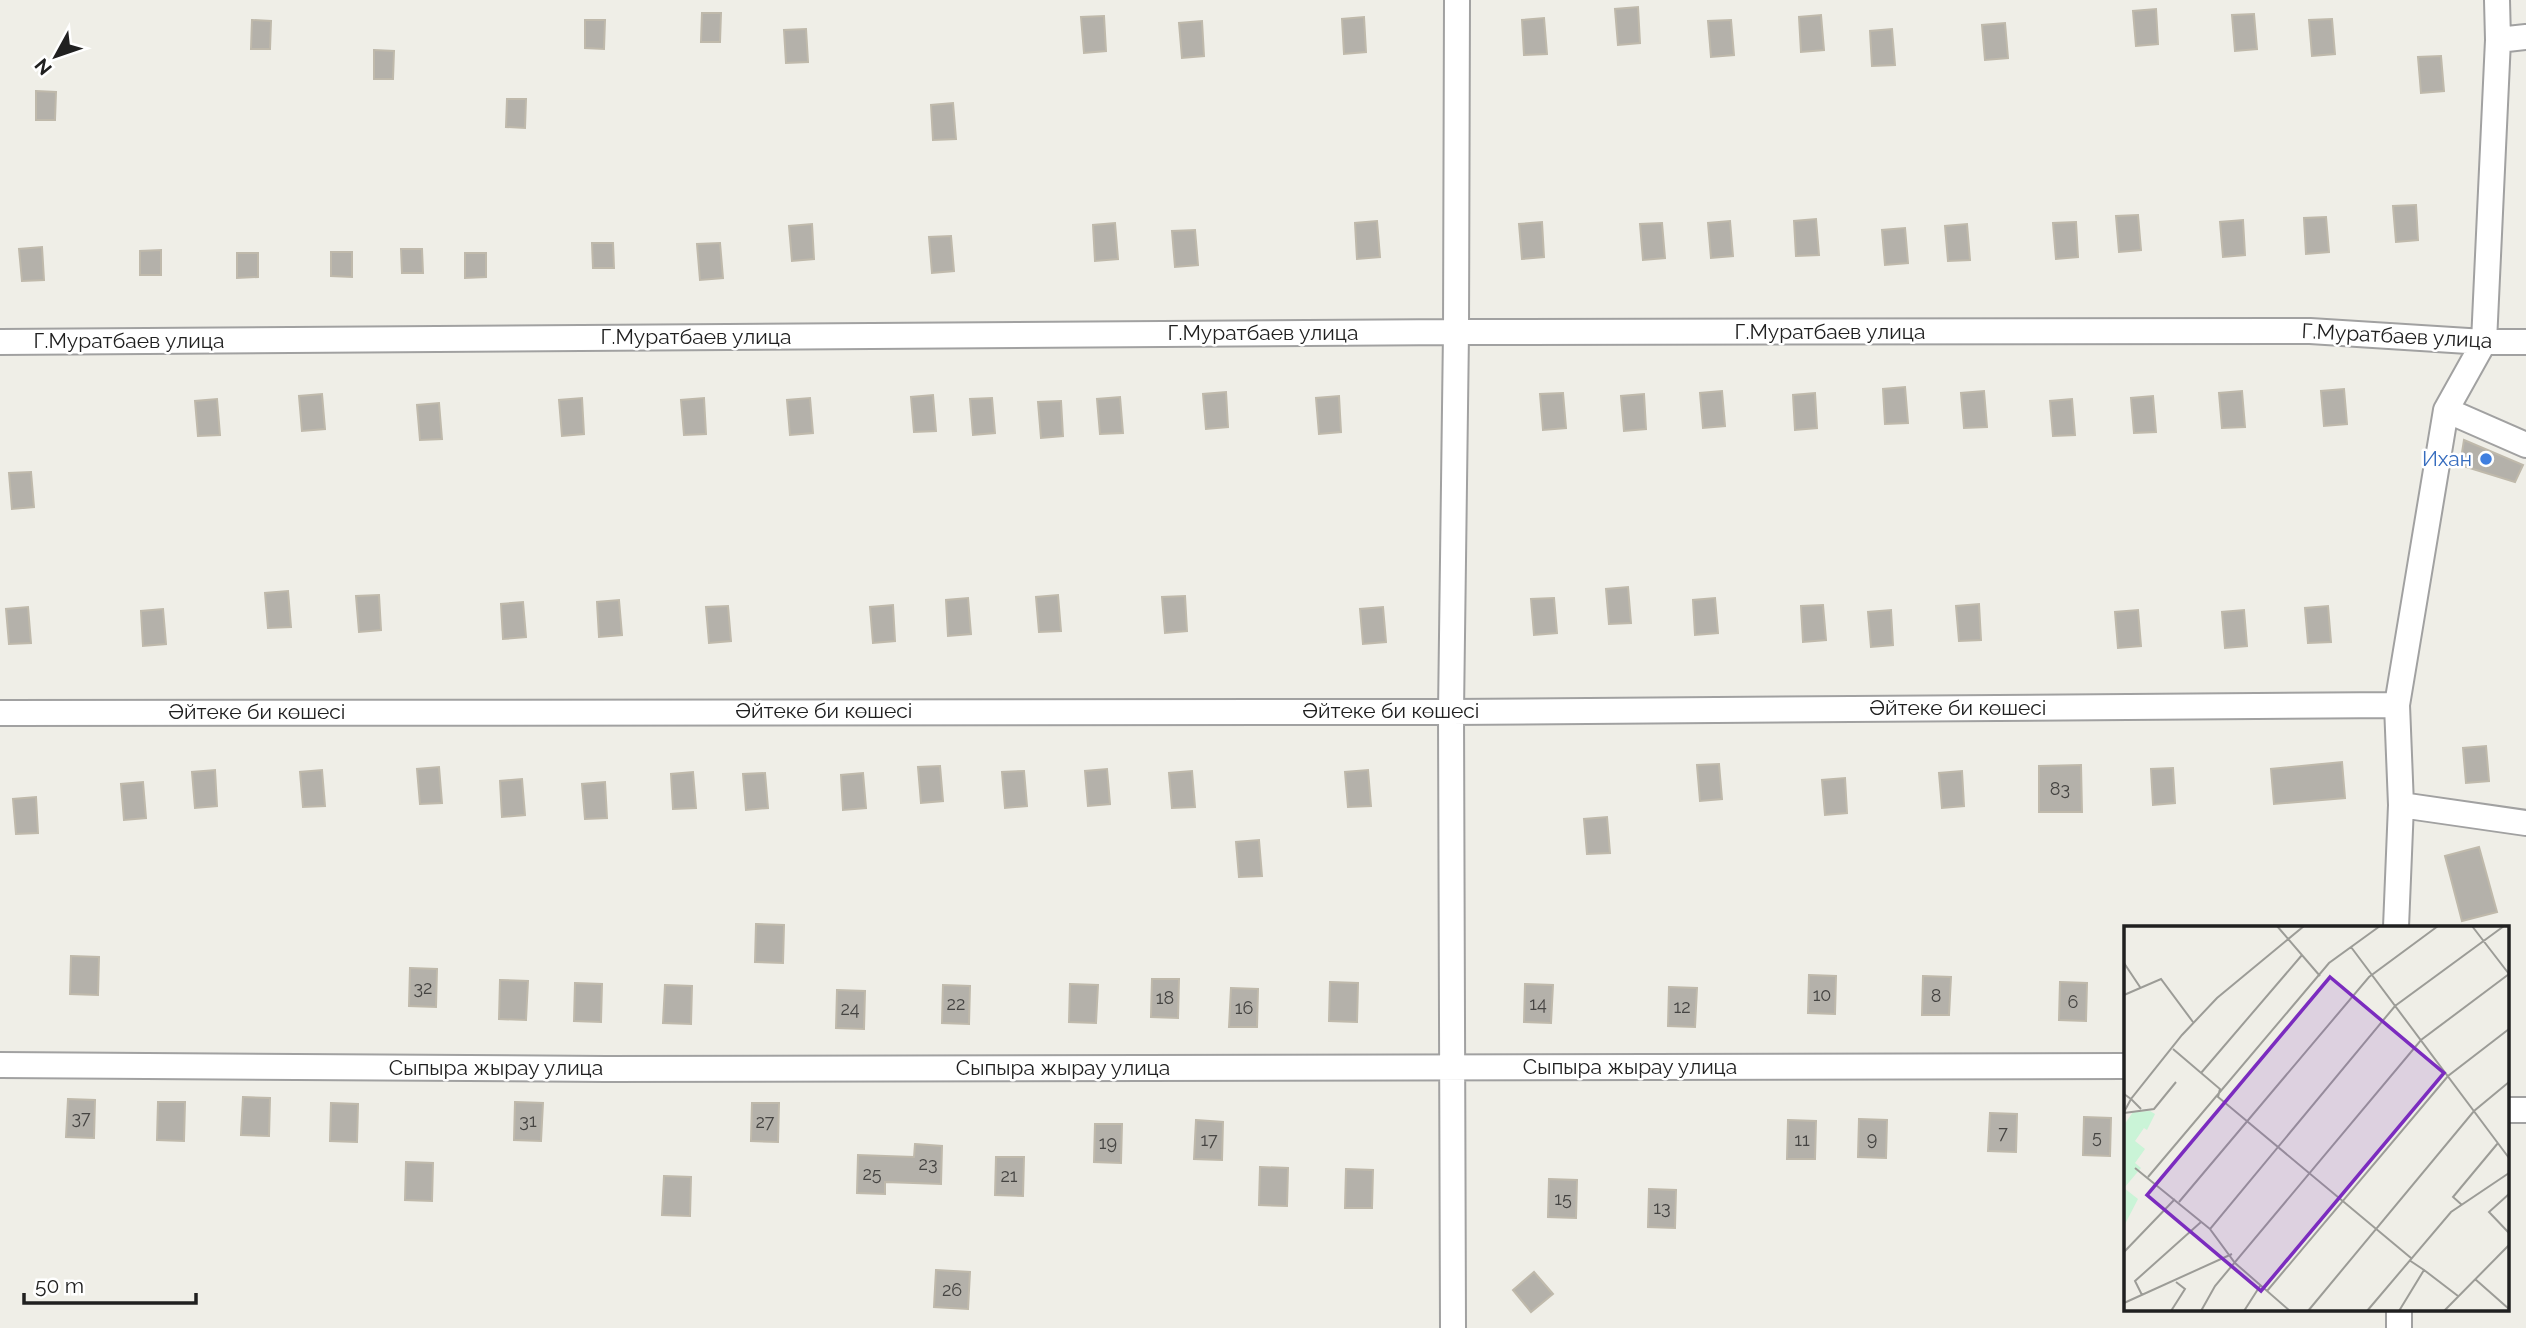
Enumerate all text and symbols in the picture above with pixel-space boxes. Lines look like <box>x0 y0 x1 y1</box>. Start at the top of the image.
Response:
north arrow <box>21 21 91 91</box>
text: N <box>30 54 56 80</box>
street label: Г.Муратбаев улица <box>2301 318 2493 353</box>
street label: Г.Муратбаев улица <box>1735 319 1925 344</box>
street label: Г.Муратбаев улица <box>1168 320 1358 345</box>
street label: Г.Муратбаев улица <box>601 324 791 349</box>
street label: Г.Муратбаев улица <box>34 328 224 353</box>
place label: Ихан <box>2422 446 2472 471</box>
marker: Ихан <box>2478 451 2494 467</box>
street label: Әйтеке би көшесі <box>1870 695 2046 720</box>
street label: Әйтеке би көшесі <box>736 698 912 723</box>
street label: Әйтеке би көшесі <box>1303 698 1479 723</box>
street label: Әйтеке би көшесі <box>169 699 345 724</box>
house number: 83 <box>2050 778 2070 799</box>
inset map <box>2124 926 2508 1310</box>
house number: 32 <box>414 977 433 998</box>
house number: 10 <box>1813 984 1831 1005</box>
house number: 8 <box>1931 985 1941 1006</box>
house number: 18 <box>1156 987 1174 1008</box>
house number: 6 <box>2068 991 2079 1012</box>
house number: 22 <box>947 993 965 1014</box>
house number: 14 <box>1529 993 1547 1014</box>
house number: 12 <box>1673 996 1691 1017</box>
house number: 16 <box>1235 997 1253 1018</box>
house number: 24 <box>840 998 860 1019</box>
street label: Сыпыра жырау улица <box>1523 1054 1737 1079</box>
street label: Сыпыра жырау улица <box>389 1055 603 1080</box>
street label: Сыпыра жырау улица <box>956 1055 1170 1080</box>
house number: 37 <box>71 1107 91 1128</box>
house number: 31 <box>519 1110 537 1131</box>
house number: 27 <box>755 1111 775 1132</box>
house number: 7 <box>1998 1122 2008 1143</box>
house number: 5 <box>2092 1126 2102 1147</box>
house number: 9 <box>1867 1128 1877 1149</box>
house number: 17 <box>1200 1129 1218 1150</box>
house number: 11 <box>1794 1129 1810 1150</box>
house number: 19 <box>1099 1132 1117 1153</box>
house number: 23 <box>919 1153 938 1174</box>
house number: 25 <box>862 1163 882 1184</box>
house number: 21 <box>1000 1165 1018 1186</box>
house number: 15 <box>1554 1188 1572 1209</box>
house number: 13 <box>1653 1197 1671 1218</box>
scale bar <box>24 1262 196 1306</box>
text: 50 m <box>35 1273 84 1298</box>
house number: 26 <box>942 1279 962 1300</box>

